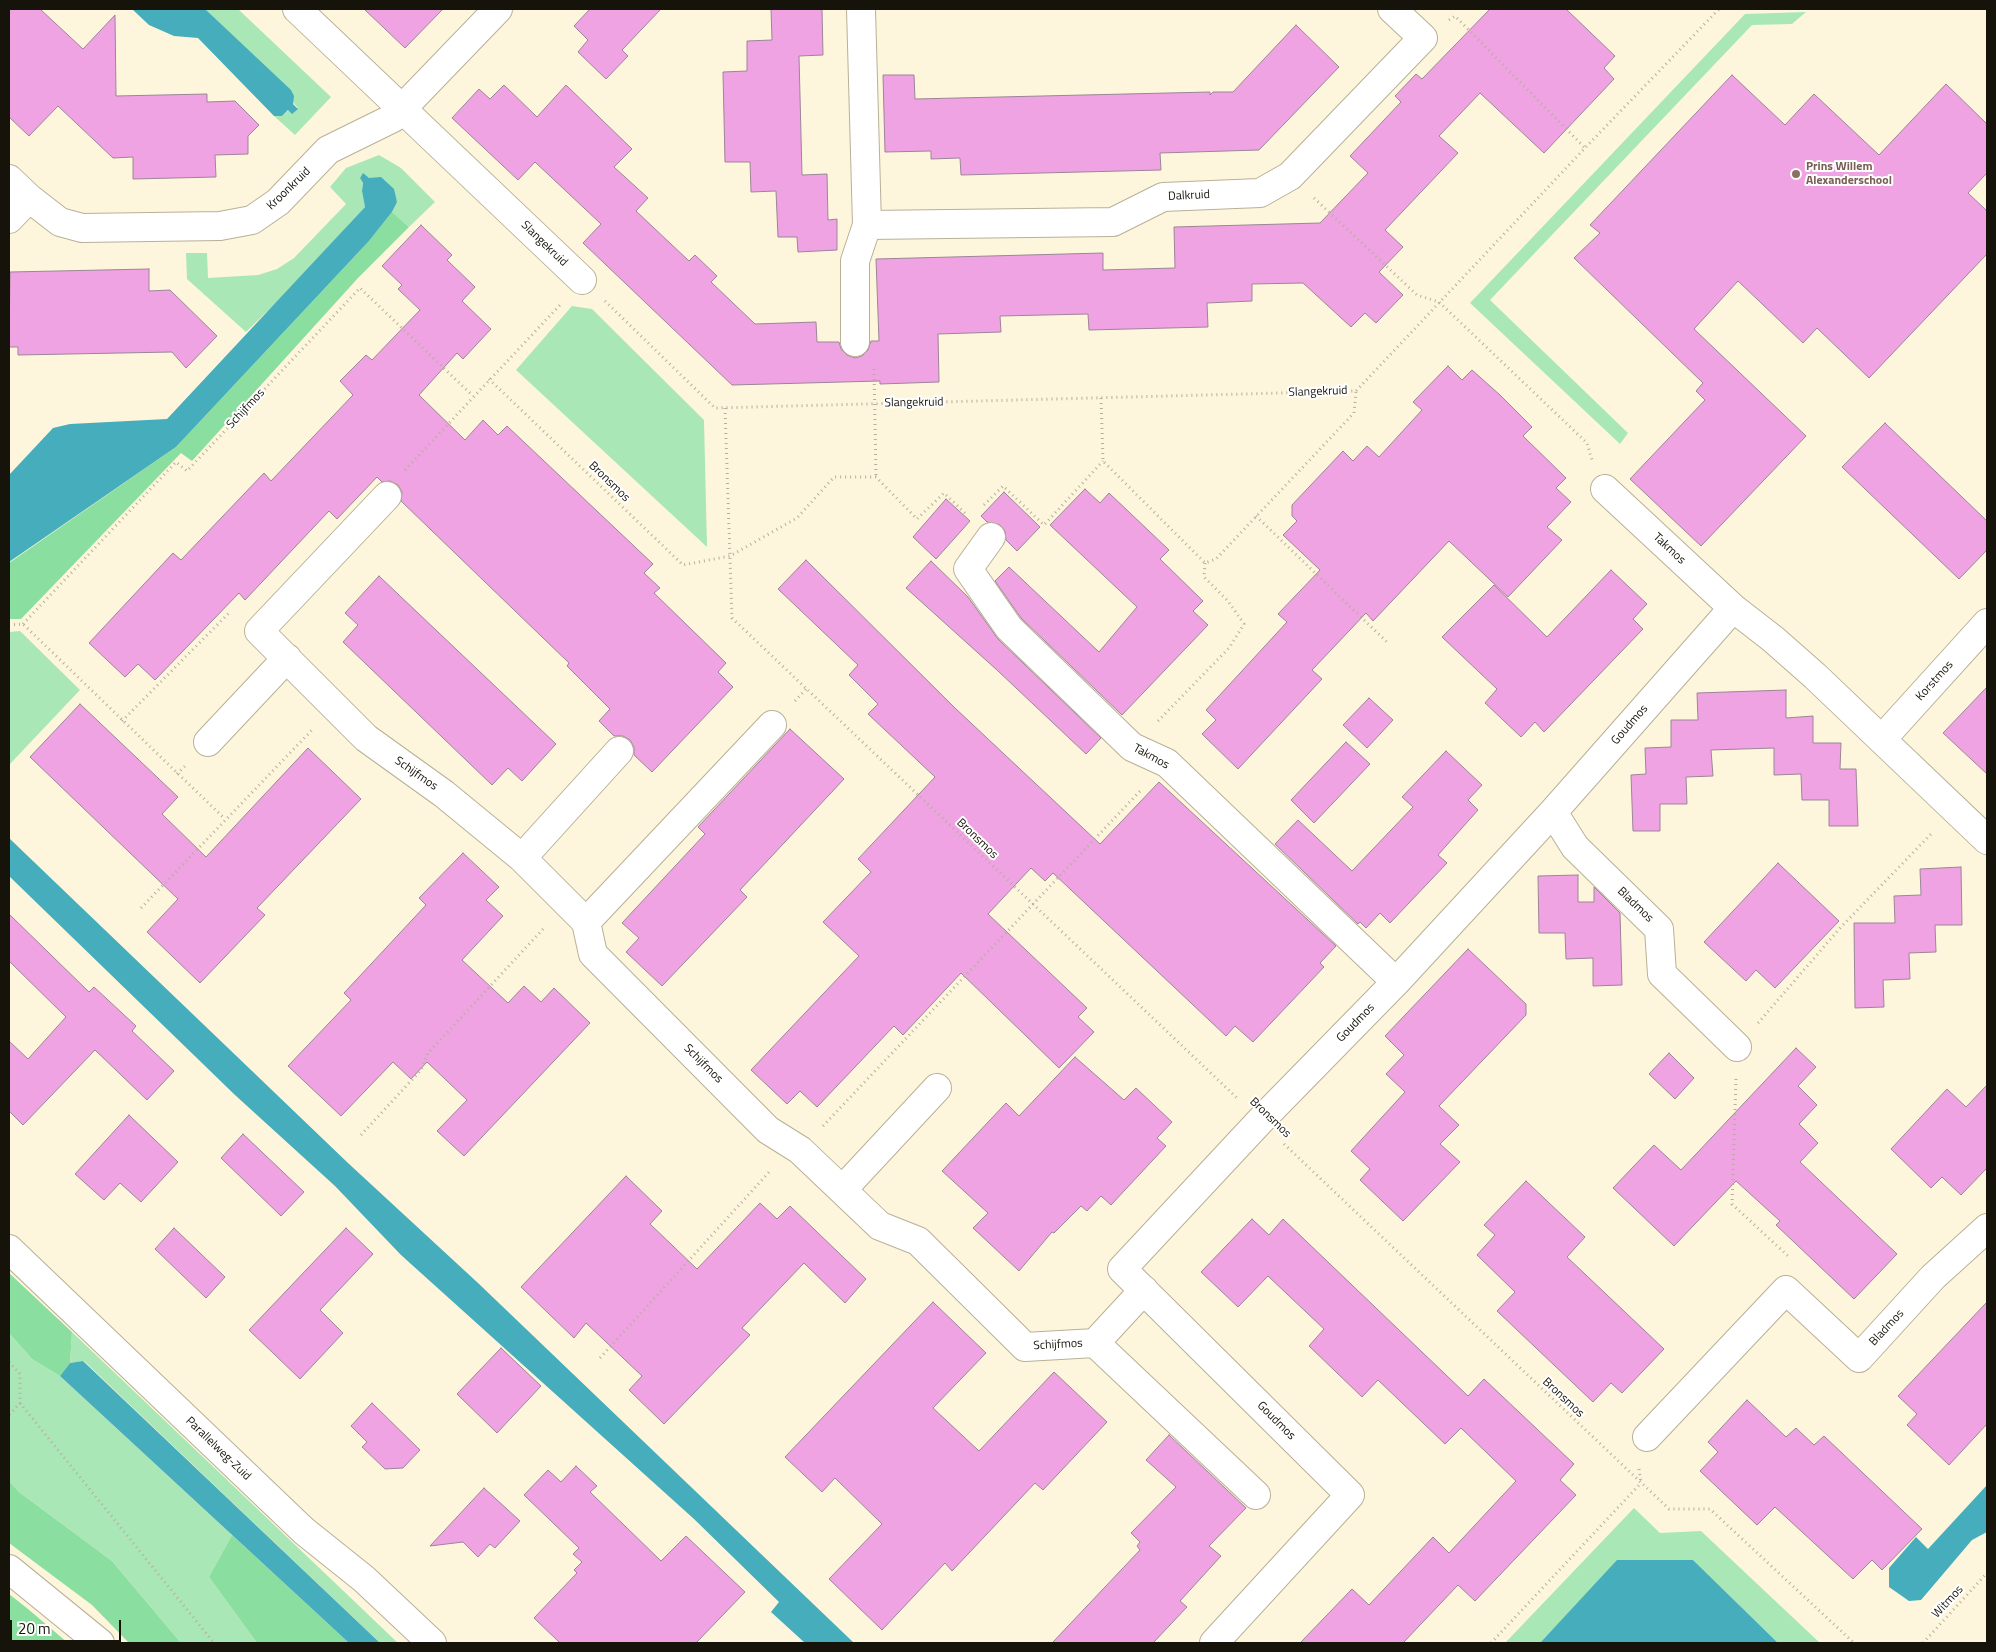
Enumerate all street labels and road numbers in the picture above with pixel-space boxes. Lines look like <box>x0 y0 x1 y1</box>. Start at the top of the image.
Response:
street label: Kroonkruid <box>264 165 314 213</box>
street label: Dalkruid <box>1168 188 1210 204</box>
street label: Slangekruid <box>518 218 570 270</box>
street label: Slangekruid <box>1288 384 1348 400</box>
street label: Schijfmos <box>224 386 268 432</box>
street label: Slangekruid <box>884 395 944 411</box>
street label: Bronsmos <box>585 459 633 505</box>
street label: Takmos <box>1650 530 1688 568</box>
street label: Korstmos <box>1913 658 1957 704</box>
street label: Goudmos <box>1609 702 1651 748</box>
street label: Takmos <box>1130 741 1172 773</box>
street label: Schijfmos <box>392 754 440 794</box>
street label: Bronsmos <box>953 816 1001 862</box>
street label: Bladmos <box>1614 884 1656 926</box>
street label: Goudmos <box>1334 1001 1378 1045</box>
street label: Schijfmos <box>680 1041 726 1087</box>
street label: Bronsmos <box>1246 1095 1294 1141</box>
street label: Bladmos <box>1867 1307 1907 1349</box>
street label: Schijfmos <box>1033 1337 1083 1353</box>
street label: Bronsmos <box>1539 1375 1587 1421</box>
street label: Goudmos <box>1254 1399 1298 1443</box>
street label: Parallelweg-Zuid <box>182 1414 254 1484</box>
street label: Witmos <box>1929 1583 1967 1621</box>

